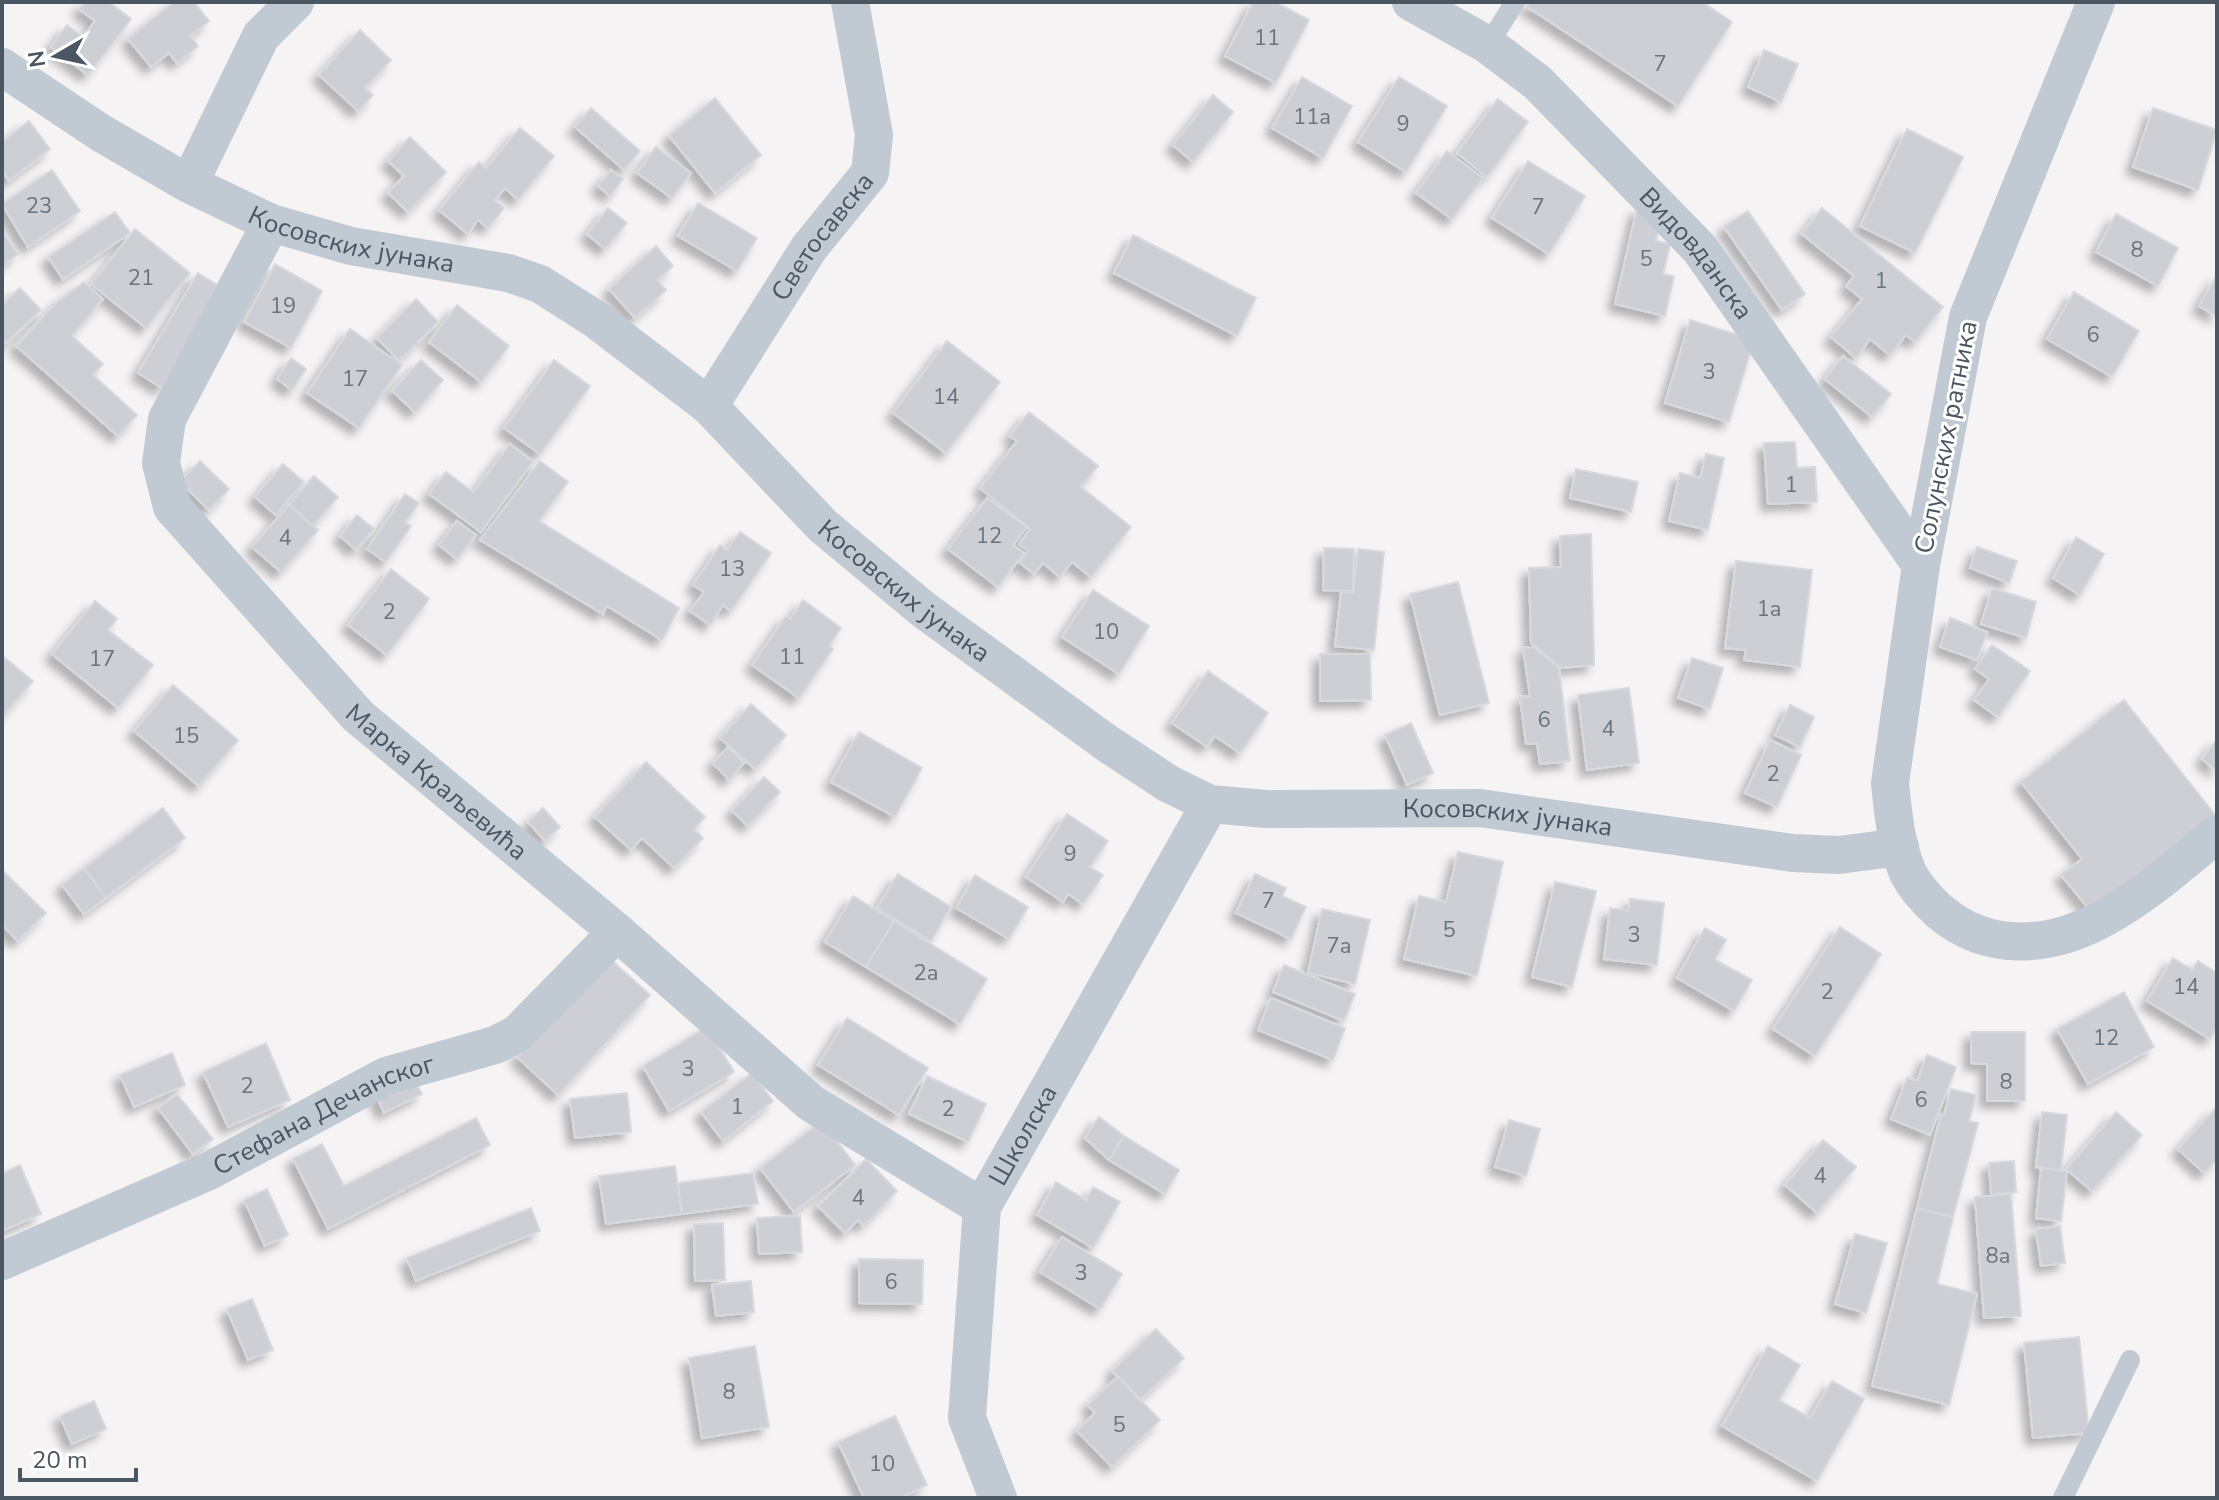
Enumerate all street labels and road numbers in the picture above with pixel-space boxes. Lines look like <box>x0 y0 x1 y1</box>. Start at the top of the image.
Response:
street label: Светосавска <box>762 165 881 307</box>
street label: Видовданска <box>1632 180 1761 326</box>
street label: Косовских јунака <box>243 197 457 281</box>
street label: Солунских ратника <box>1906 318 1986 556</box>
street label: Косовских јунака <box>811 512 998 670</box>
street label: Марка Краљевића <box>338 695 535 868</box>
street label: Косовских јунака <box>1403 790 1615 844</box>
street label: Стефана Дечанског <box>206 1046 438 1183</box>
street label: Школска <box>980 1078 1065 1192</box>

